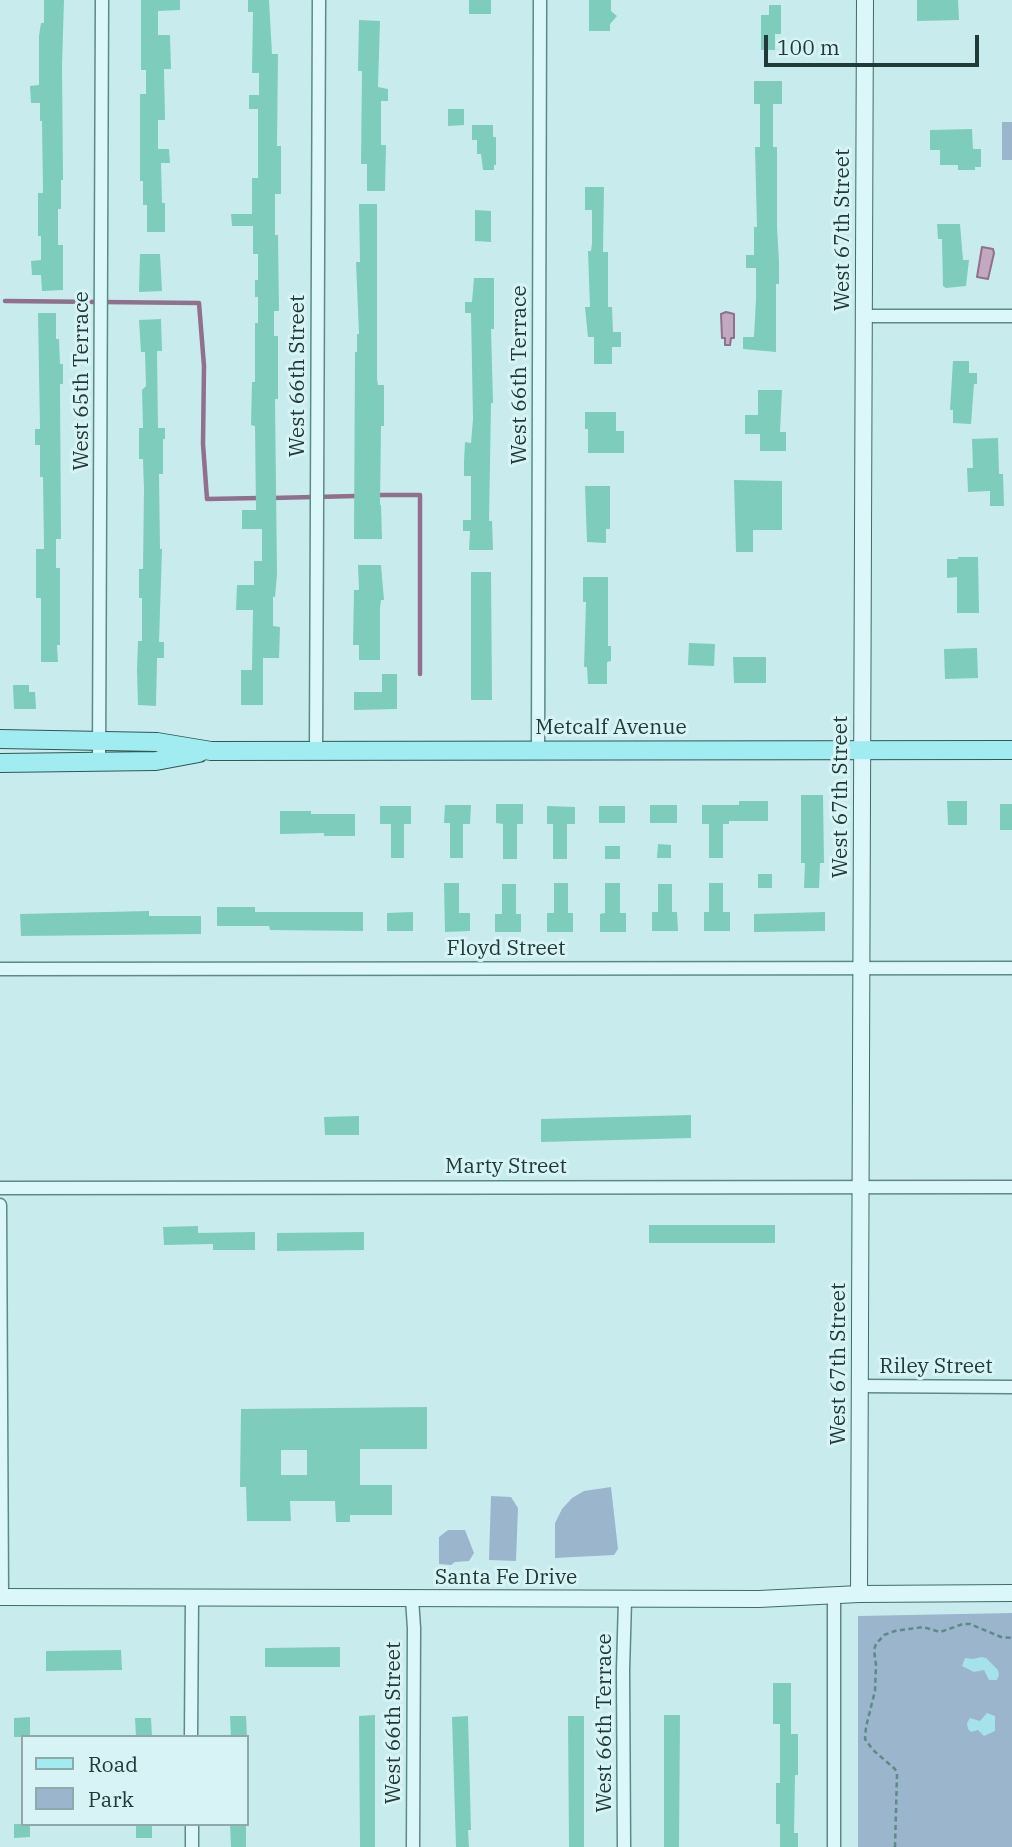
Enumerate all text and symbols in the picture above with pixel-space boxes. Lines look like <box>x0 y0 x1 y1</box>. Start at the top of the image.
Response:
scale bar <box>767 21 982 65</box>
text: 100 m <box>777 33 840 61</box>
street label: West 67th Street <box>830 149 856 311</box>
street label: West 66th Terrace <box>507 285 533 465</box>
street label: West 65th Terrace <box>69 291 95 471</box>
street label: West 66th Street <box>285 295 311 457</box>
street label: Metcalf Avenue <box>535 715 687 741</box>
street label: West 67th Street <box>828 716 854 878</box>
street label: Floyd Street <box>447 936 565 962</box>
street label: Marty Street <box>445 1154 567 1180</box>
street label: West 67th Street <box>826 1283 852 1445</box>
street label: Riley Street <box>879 1354 993 1380</box>
street label: Santa Fe Drive <box>435 1565 577 1591</box>
street label: West 66th Terrace <box>592 1633 618 1813</box>
street label: West 66th Street <box>381 1642 407 1804</box>
legend <box>21 1735 248 1826</box>
text: Road <box>88 1750 138 1778</box>
text: Park <box>88 1785 134 1813</box>

